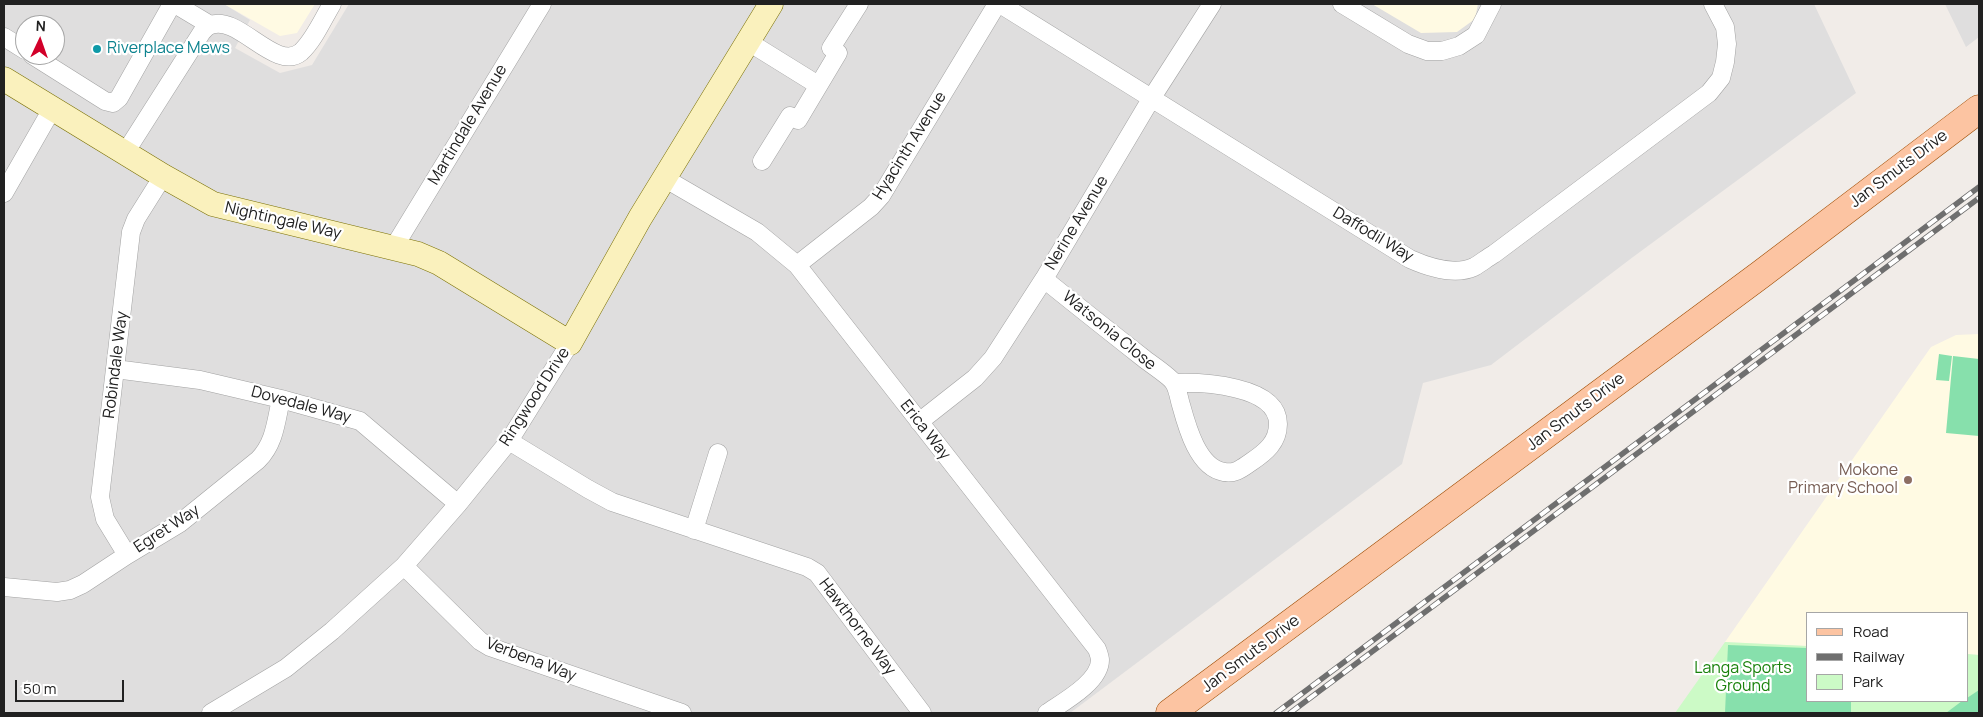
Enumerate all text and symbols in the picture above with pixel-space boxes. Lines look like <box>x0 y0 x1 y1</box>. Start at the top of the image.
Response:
north arrow <box>15 15 65 65</box>
text: N <box>35 16 46 35</box>
place label: Riverplace Mews <box>107 39 230 59</box>
marker: Riverplace Mews <box>91 43 103 55</box>
street label: Martindale Avenue <box>424 61 512 189</box>
street label: Hyacinth Avenue <box>869 88 951 204</box>
street label: Jan Smuts Drive <box>1846 126 1952 212</box>
street label: Nerine Avenue <box>1041 172 1113 274</box>
street label: Nightingale Way <box>223 198 343 244</box>
street label: Daffodil Way <box>1329 203 1417 267</box>
street label: Watsonia Close <box>1058 287 1160 375</box>
street label: Robindale Way <box>100 310 132 420</box>
street label: Ringwood Drive <box>496 344 574 450</box>
street label: Jan Smuts Drive <box>1523 369 1629 455</box>
street label: Dovedale Way <box>249 382 353 428</box>
street label: Erica Way <box>896 396 954 464</box>
place label: Mokone Primary School <box>1788 461 1898 499</box>
marker: Mokone Primary School <box>1902 474 1914 486</box>
street label: Egret Way <box>131 501 203 557</box>
street label: Hawthorne Way <box>814 575 900 679</box>
street label: Jan Smuts Drive <box>1198 611 1304 697</box>
legend <box>1806 612 1968 702</box>
text: Road <box>1853 621 1889 642</box>
street label: Verbena Way <box>483 634 579 686</box>
text: Railway <box>1853 646 1905 667</box>
park label: Langa Sports Ground <box>1694 659 1792 697</box>
scale bar <box>18 670 126 702</box>
text: Park <box>1853 671 1883 692</box>
text: 50 m <box>23 678 57 699</box>

